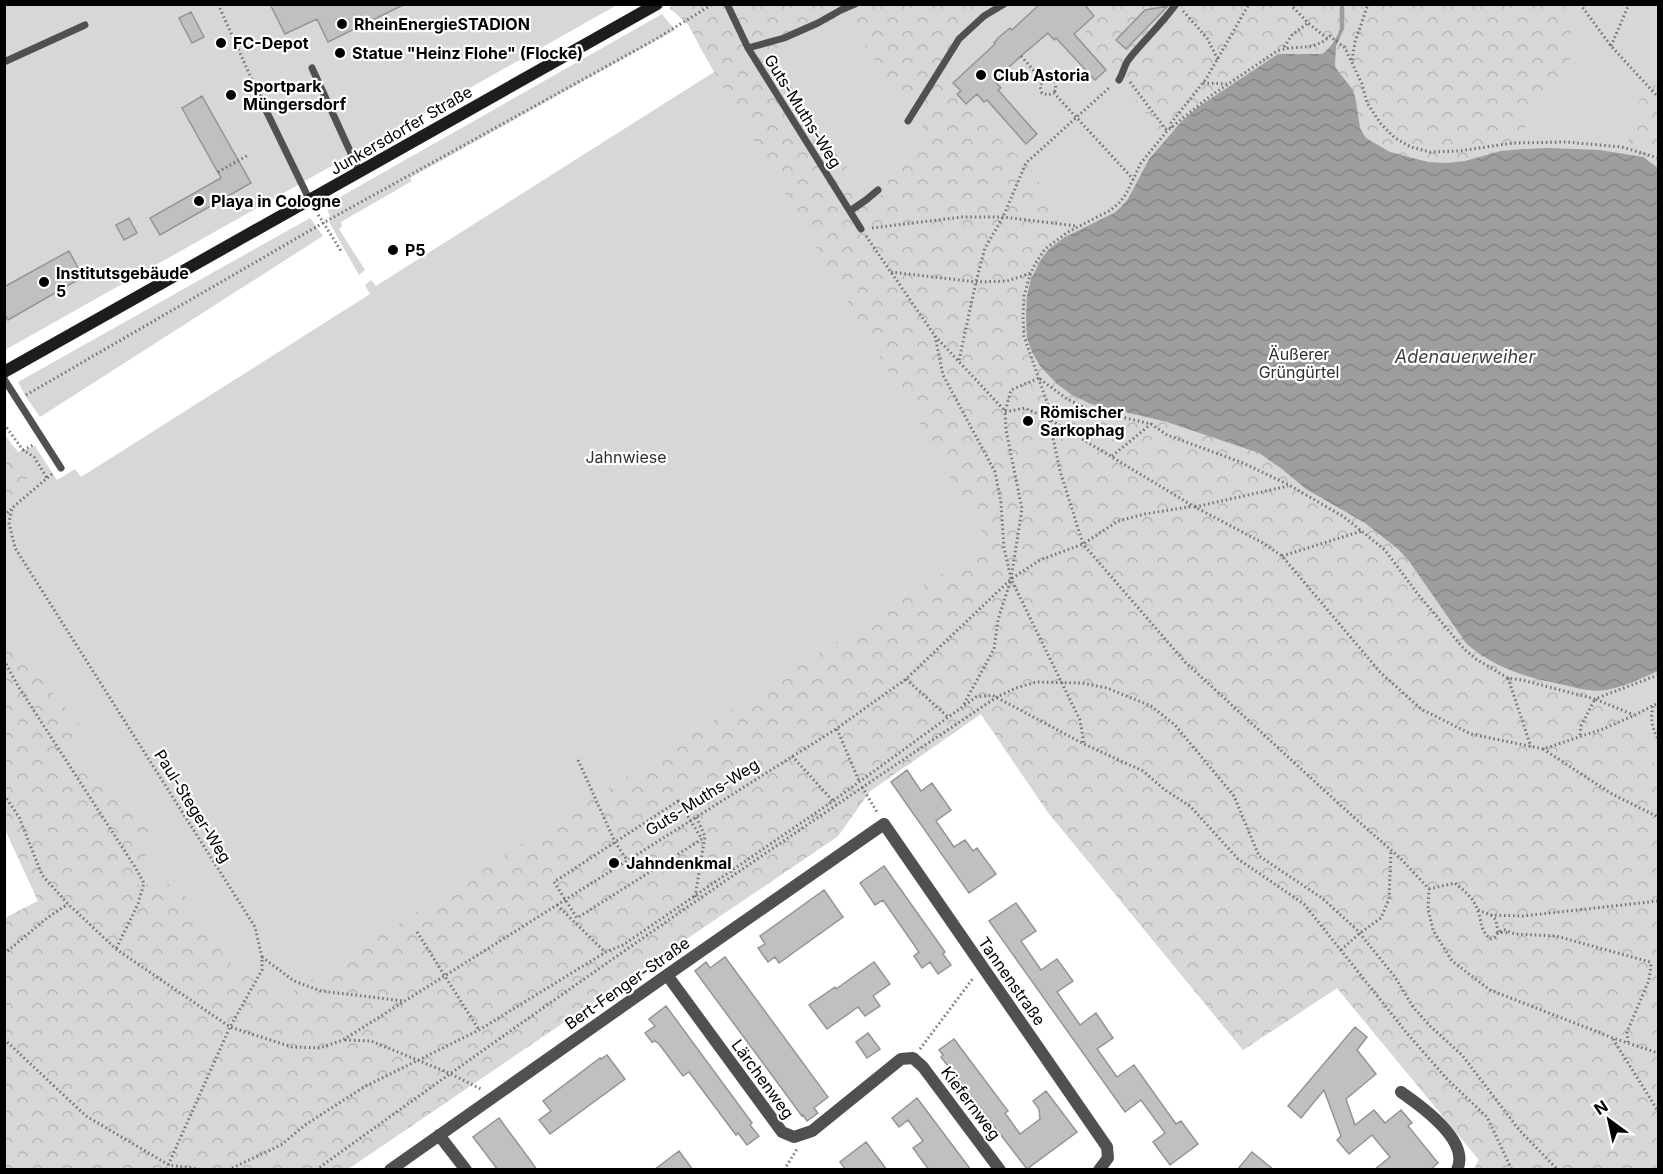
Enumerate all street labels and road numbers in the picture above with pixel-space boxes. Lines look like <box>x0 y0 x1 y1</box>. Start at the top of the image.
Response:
street label: Guts-Muths-Weg <box>760 51 846 171</box>
street label: Junkersdorfer Straße <box>326 81 476 179</box>
street label: Paul-Steger-Weg <box>150 746 236 866</box>
street label: Guts-Muths-Weg <box>642 754 762 840</box>
street label: Bert-Fenger-Straße <box>561 932 693 1034</box>
street label: Tannenstraße <box>974 933 1050 1029</box>
street label: Lärchenweg <box>728 1035 798 1123</box>
street label: Kiefernweg <box>937 1062 1005 1144</box>

